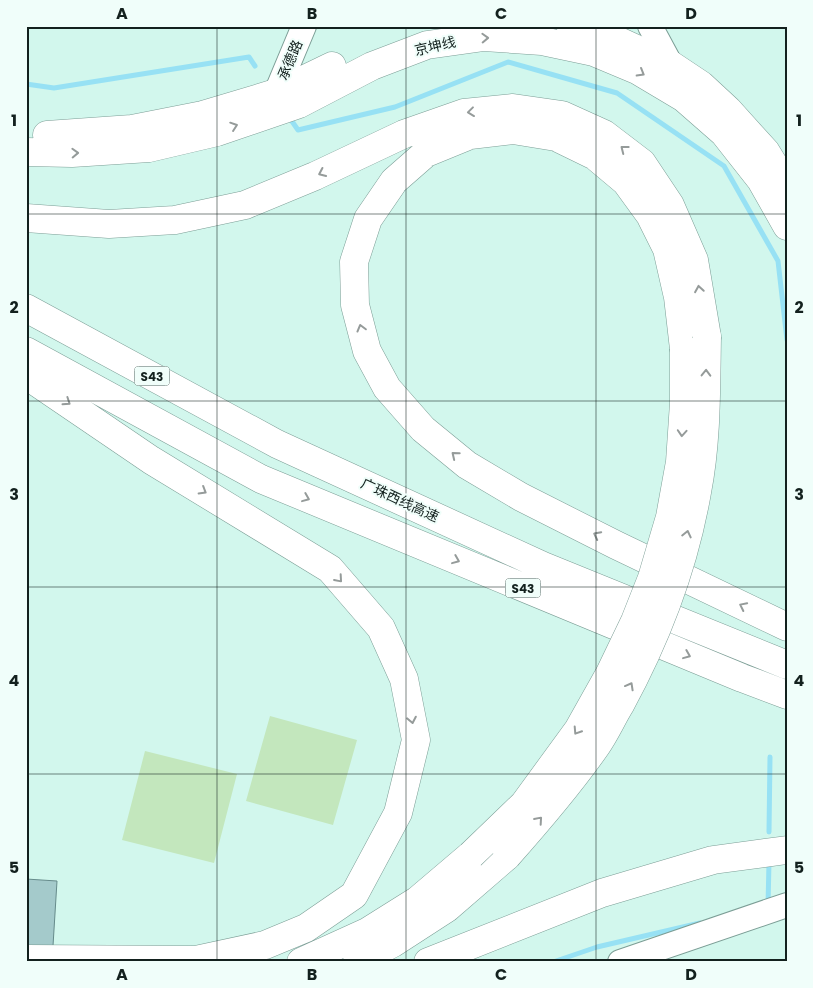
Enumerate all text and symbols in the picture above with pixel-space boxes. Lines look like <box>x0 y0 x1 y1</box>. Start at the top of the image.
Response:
text: A <box>116 2 128 25</box>
text: B <box>307 2 317 25</box>
text: C <box>495 2 507 25</box>
text: D <box>685 2 697 25</box>
street label: 京坤线 <box>412 32 458 60</box>
one-way arrow <box>481 32 489 43</box>
street label: 承德路 <box>273 37 307 83</box>
one-way arrow <box>636 66 645 76</box>
one-way arrow <box>467 106 475 117</box>
text: 1 <box>11 109 17 132</box>
text: 1 <box>796 109 802 132</box>
one-way arrow <box>230 122 238 132</box>
one-way arrow <box>71 147 79 158</box>
one-way arrow <box>621 147 630 155</box>
one-way arrow <box>318 167 327 177</box>
one-way arrow <box>694 285 705 293</box>
text: 2 <box>9 296 19 319</box>
text: 2 <box>794 296 804 319</box>
one-way arrow <box>356 324 366 332</box>
road number: S43 <box>134 366 170 386</box>
one-way arrow <box>701 369 711 377</box>
one-way arrow <box>61 396 70 405</box>
one-way arrow <box>677 429 688 437</box>
one-way arrow <box>452 453 461 461</box>
street label: 广珠西线高速 <box>358 473 442 527</box>
text: 3 <box>9 483 19 506</box>
text: 3 <box>794 483 804 506</box>
one-way arrow <box>197 485 206 494</box>
one-way arrow <box>301 492 310 502</box>
one-way arrow <box>681 530 692 539</box>
one-way arrow <box>593 531 602 541</box>
one-way arrow <box>451 554 460 564</box>
one-way arrow <box>333 573 342 582</box>
road number: S43 <box>506 578 540 598</box>
one-way arrow <box>739 602 748 612</box>
one-way arrow <box>682 649 691 660</box>
text: 4 <box>9 669 20 692</box>
text: 4 <box>794 669 805 692</box>
one-way arrow <box>624 682 634 691</box>
one-way arrow <box>406 716 416 724</box>
one-way arrow <box>574 726 583 735</box>
one-way arrow <box>533 816 542 825</box>
text: 5 <box>9 856 19 879</box>
text: 5 <box>794 856 804 879</box>
text: A <box>116 963 128 986</box>
text: B <box>307 963 317 986</box>
text: C <box>495 963 507 986</box>
text: D <box>685 963 697 986</box>

